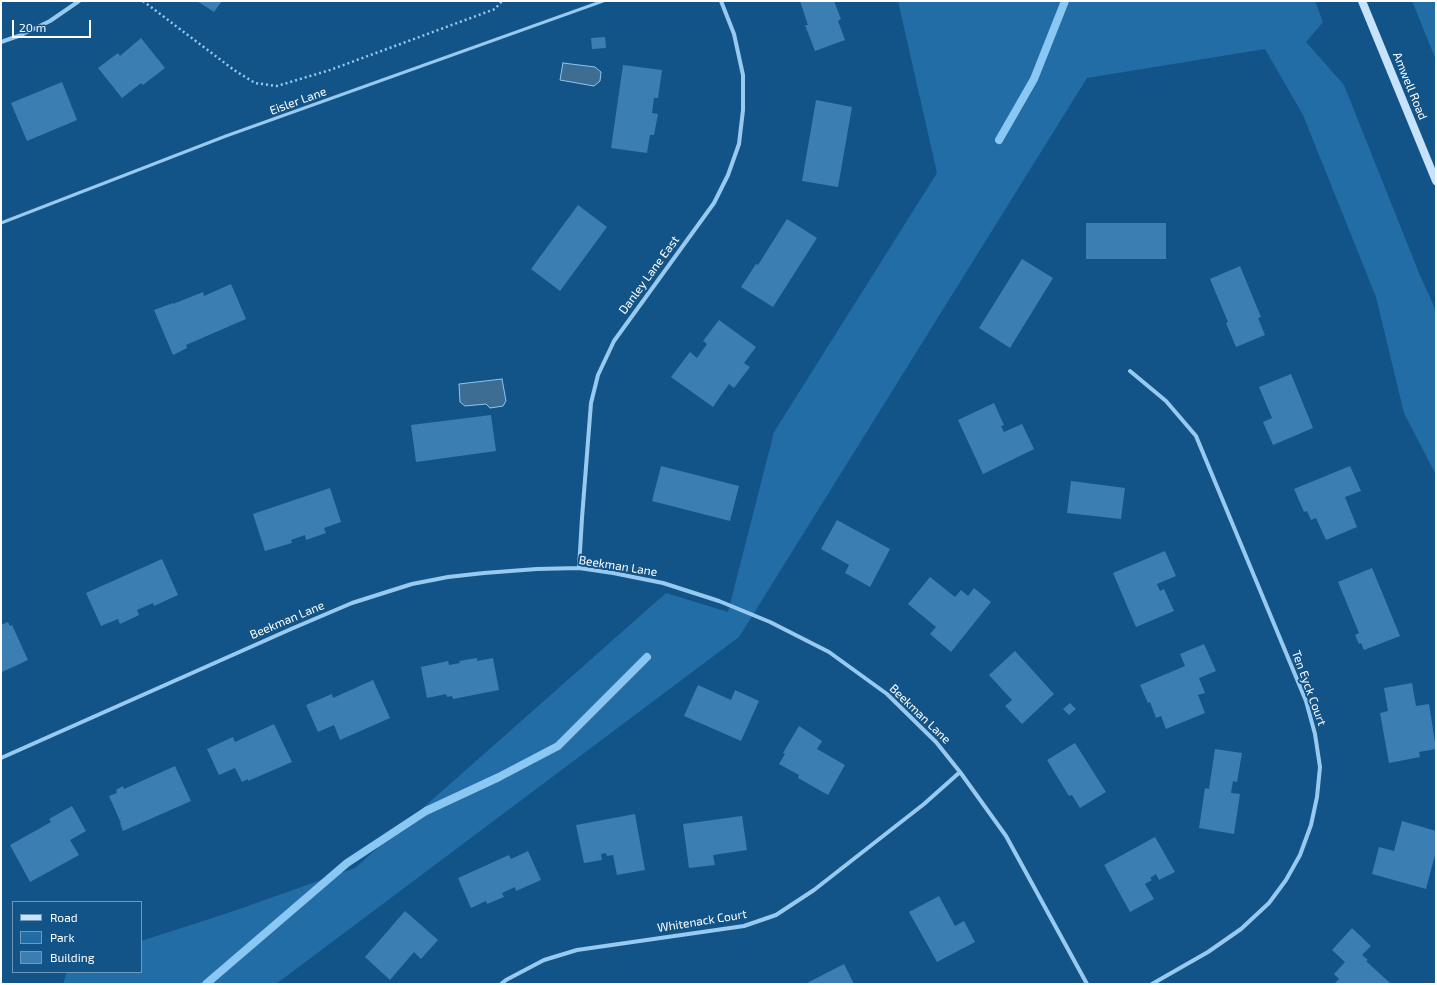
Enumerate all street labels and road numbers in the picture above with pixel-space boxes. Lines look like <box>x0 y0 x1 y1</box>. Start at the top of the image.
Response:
street label: Amwell Road <box>1390 50 1430 122</box>
street label: Eisler Lane <box>268 84 328 118</box>
street label: Danley Lane East <box>616 233 682 317</box>
street label: Beekman Lane <box>578 553 658 579</box>
street label: Beekman Lane <box>248 598 326 642</box>
street label: Ten Eyck Court <box>1289 648 1329 728</box>
street label: Beekman Lane <box>886 681 954 747</box>
street label: Whitenack Court <box>656 907 748 935</box>

